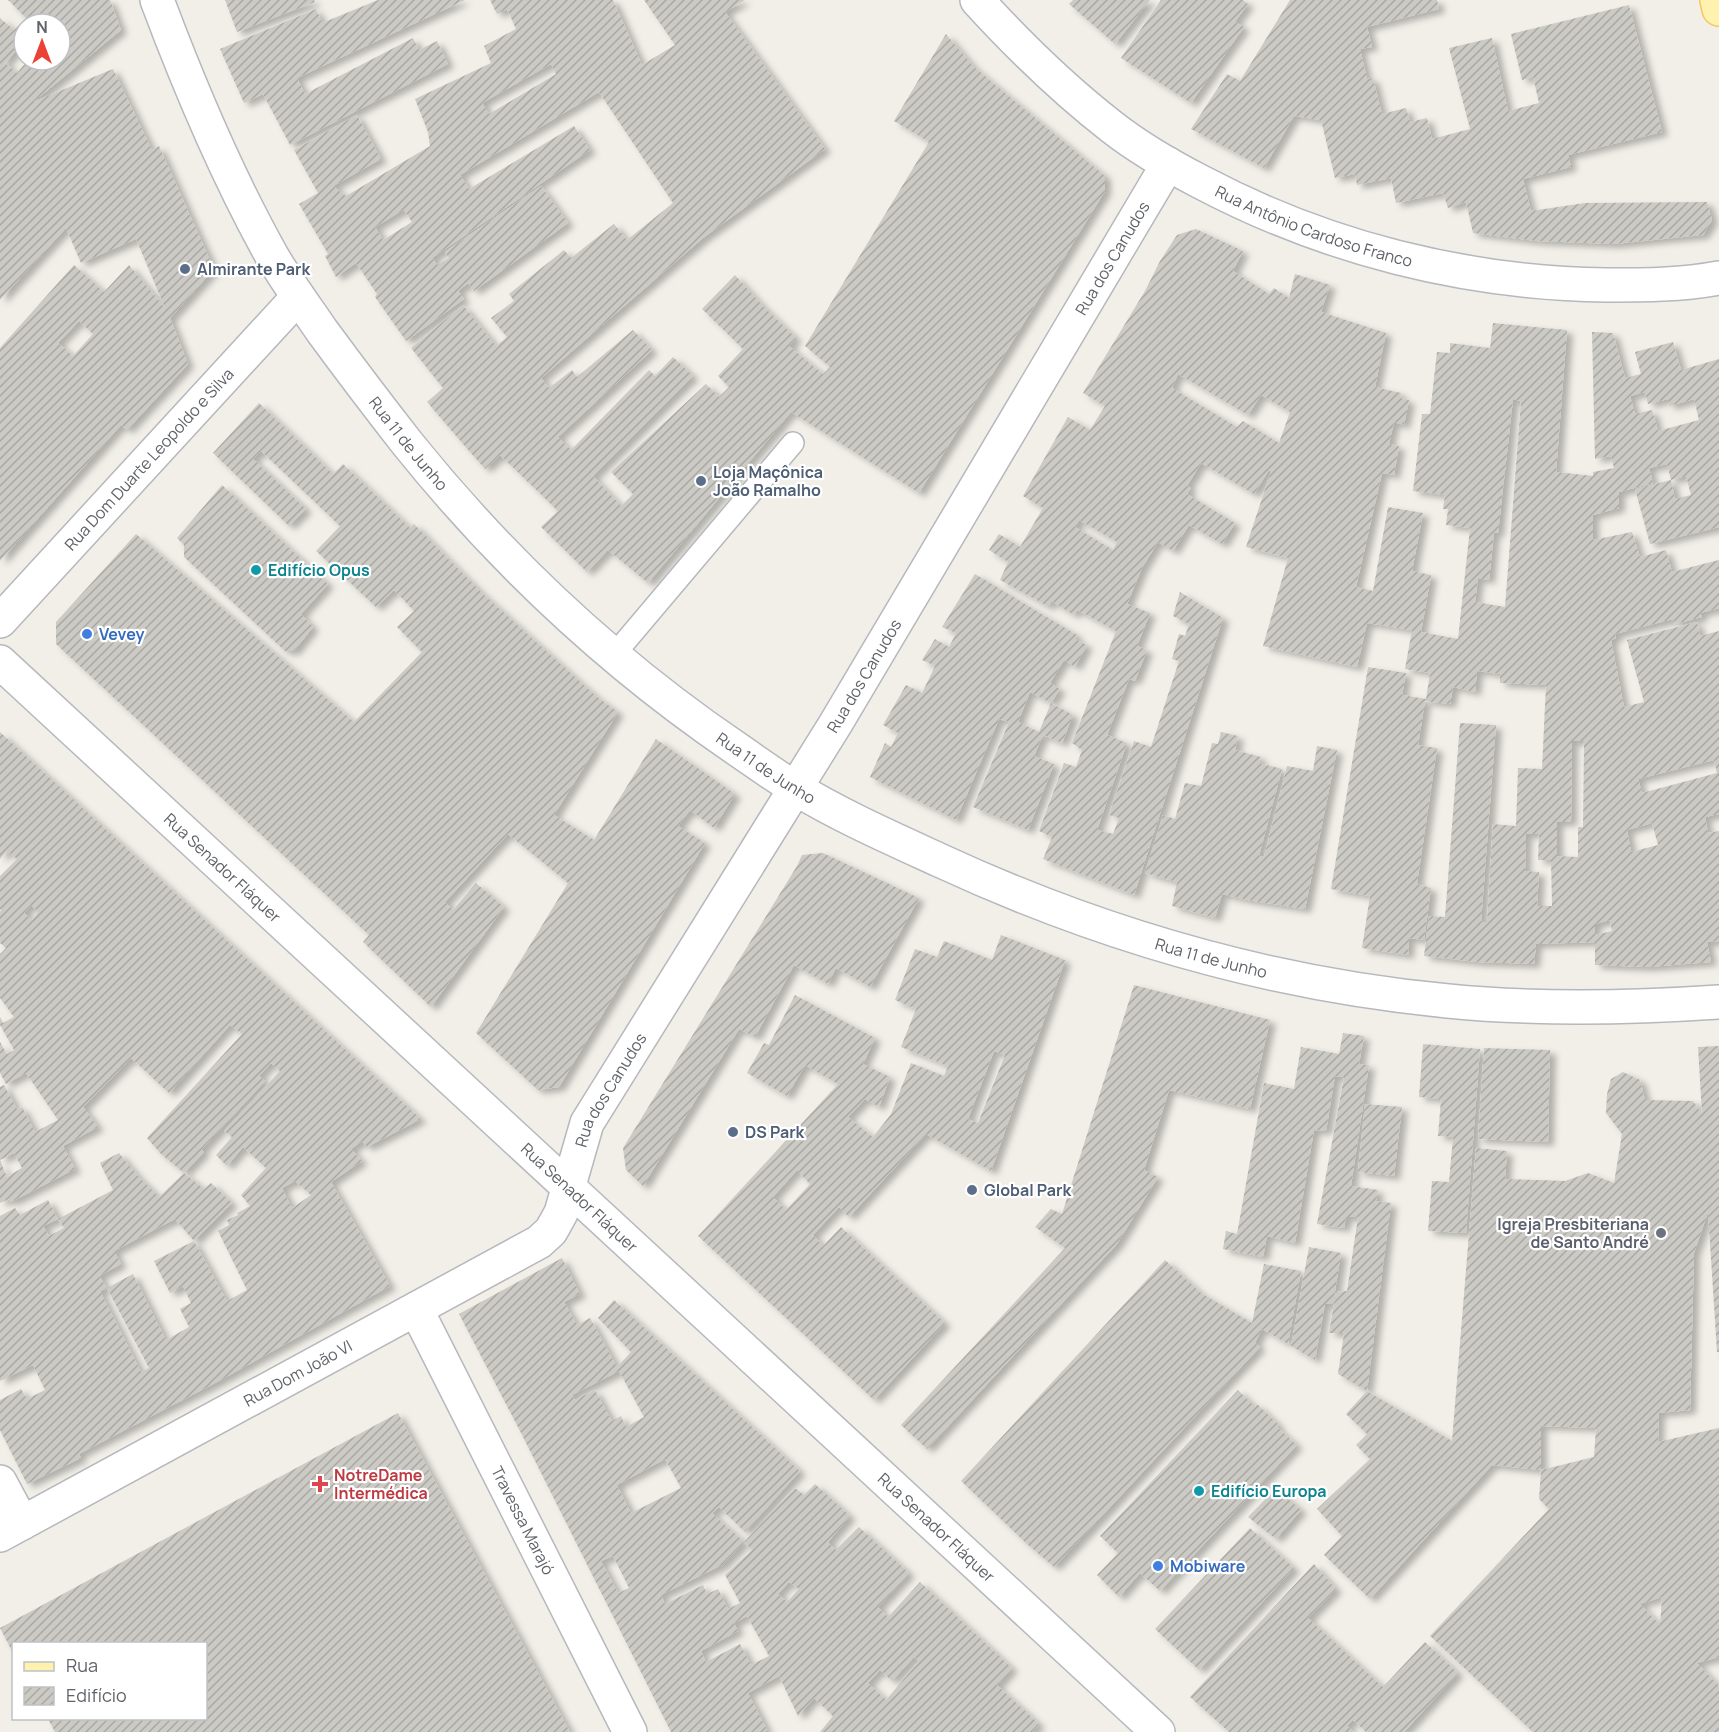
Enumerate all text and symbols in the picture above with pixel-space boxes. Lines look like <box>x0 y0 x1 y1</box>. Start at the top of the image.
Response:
north arrow <box>12 12 72 72</box>
text: N <box>36 16 48 38</box>
street label: Rua Antônio Cardoso Franco <box>1212 180 1415 272</box>
street label: Rua dos Canudos <box>1070 197 1155 319</box>
place label: Almirante Park <box>197 258 310 280</box>
marker: Almirante Park <box>178 262 192 276</box>
street label: Rua Dom Duarte Leopoldo e Silva <box>59 363 238 555</box>
street label: Rua 11 de Junho <box>364 392 453 495</box>
place label: Loja Maçônica João Ramalho <box>713 461 823 501</box>
marker: Loja Maçônica João Ramalho <box>694 474 708 488</box>
place label: Edifício Opus <box>268 559 370 581</box>
marker: Edifício Opus <box>249 563 263 577</box>
street label: Rua dos Canudos <box>822 615 906 737</box>
place label: Vevey <box>99 623 145 645</box>
marker: Vevey <box>80 627 94 641</box>
street label: Rua 11 de Junho <box>712 727 819 809</box>
street label: Rua Senador Fláquer <box>159 808 286 927</box>
street label: Rua 11 de Junho <box>1153 932 1269 983</box>
street label: Rua dos Canudos <box>570 1029 652 1150</box>
place label: DS Park <box>745 1121 805 1143</box>
marker: DS Park <box>726 1125 740 1139</box>
street label: Rua Senador Fláquer <box>516 1138 643 1257</box>
place label: Global Park <box>984 1179 1071 1201</box>
marker: Global Park <box>965 1183 979 1197</box>
place label: Igreja Presbiteriana de Santo André <box>1497 1213 1649 1253</box>
marker: Igreja Presbiteriana de Santo André <box>1654 1226 1668 1240</box>
street label: Rua Dom João VI <box>240 1335 356 1412</box>
street label: Travessa Marajó <box>486 1462 560 1579</box>
place label: NotreDame Intermédica <box>334 1464 428 1504</box>
street label: Rua Senador Fláquer <box>873 1468 1000 1587</box>
marker: NotreDame Intermédica <box>311 1475 329 1493</box>
place label: Edifício Europa <box>1211 1480 1327 1502</box>
marker: Edifício Europa <box>1192 1484 1206 1498</box>
place label: Mobiware <box>1170 1555 1246 1577</box>
marker: Mobiware <box>1151 1559 1165 1573</box>
legend <box>12 1642 207 1720</box>
text: Rua <box>66 1653 98 1677</box>
text: Edifício <box>66 1683 127 1707</box>

